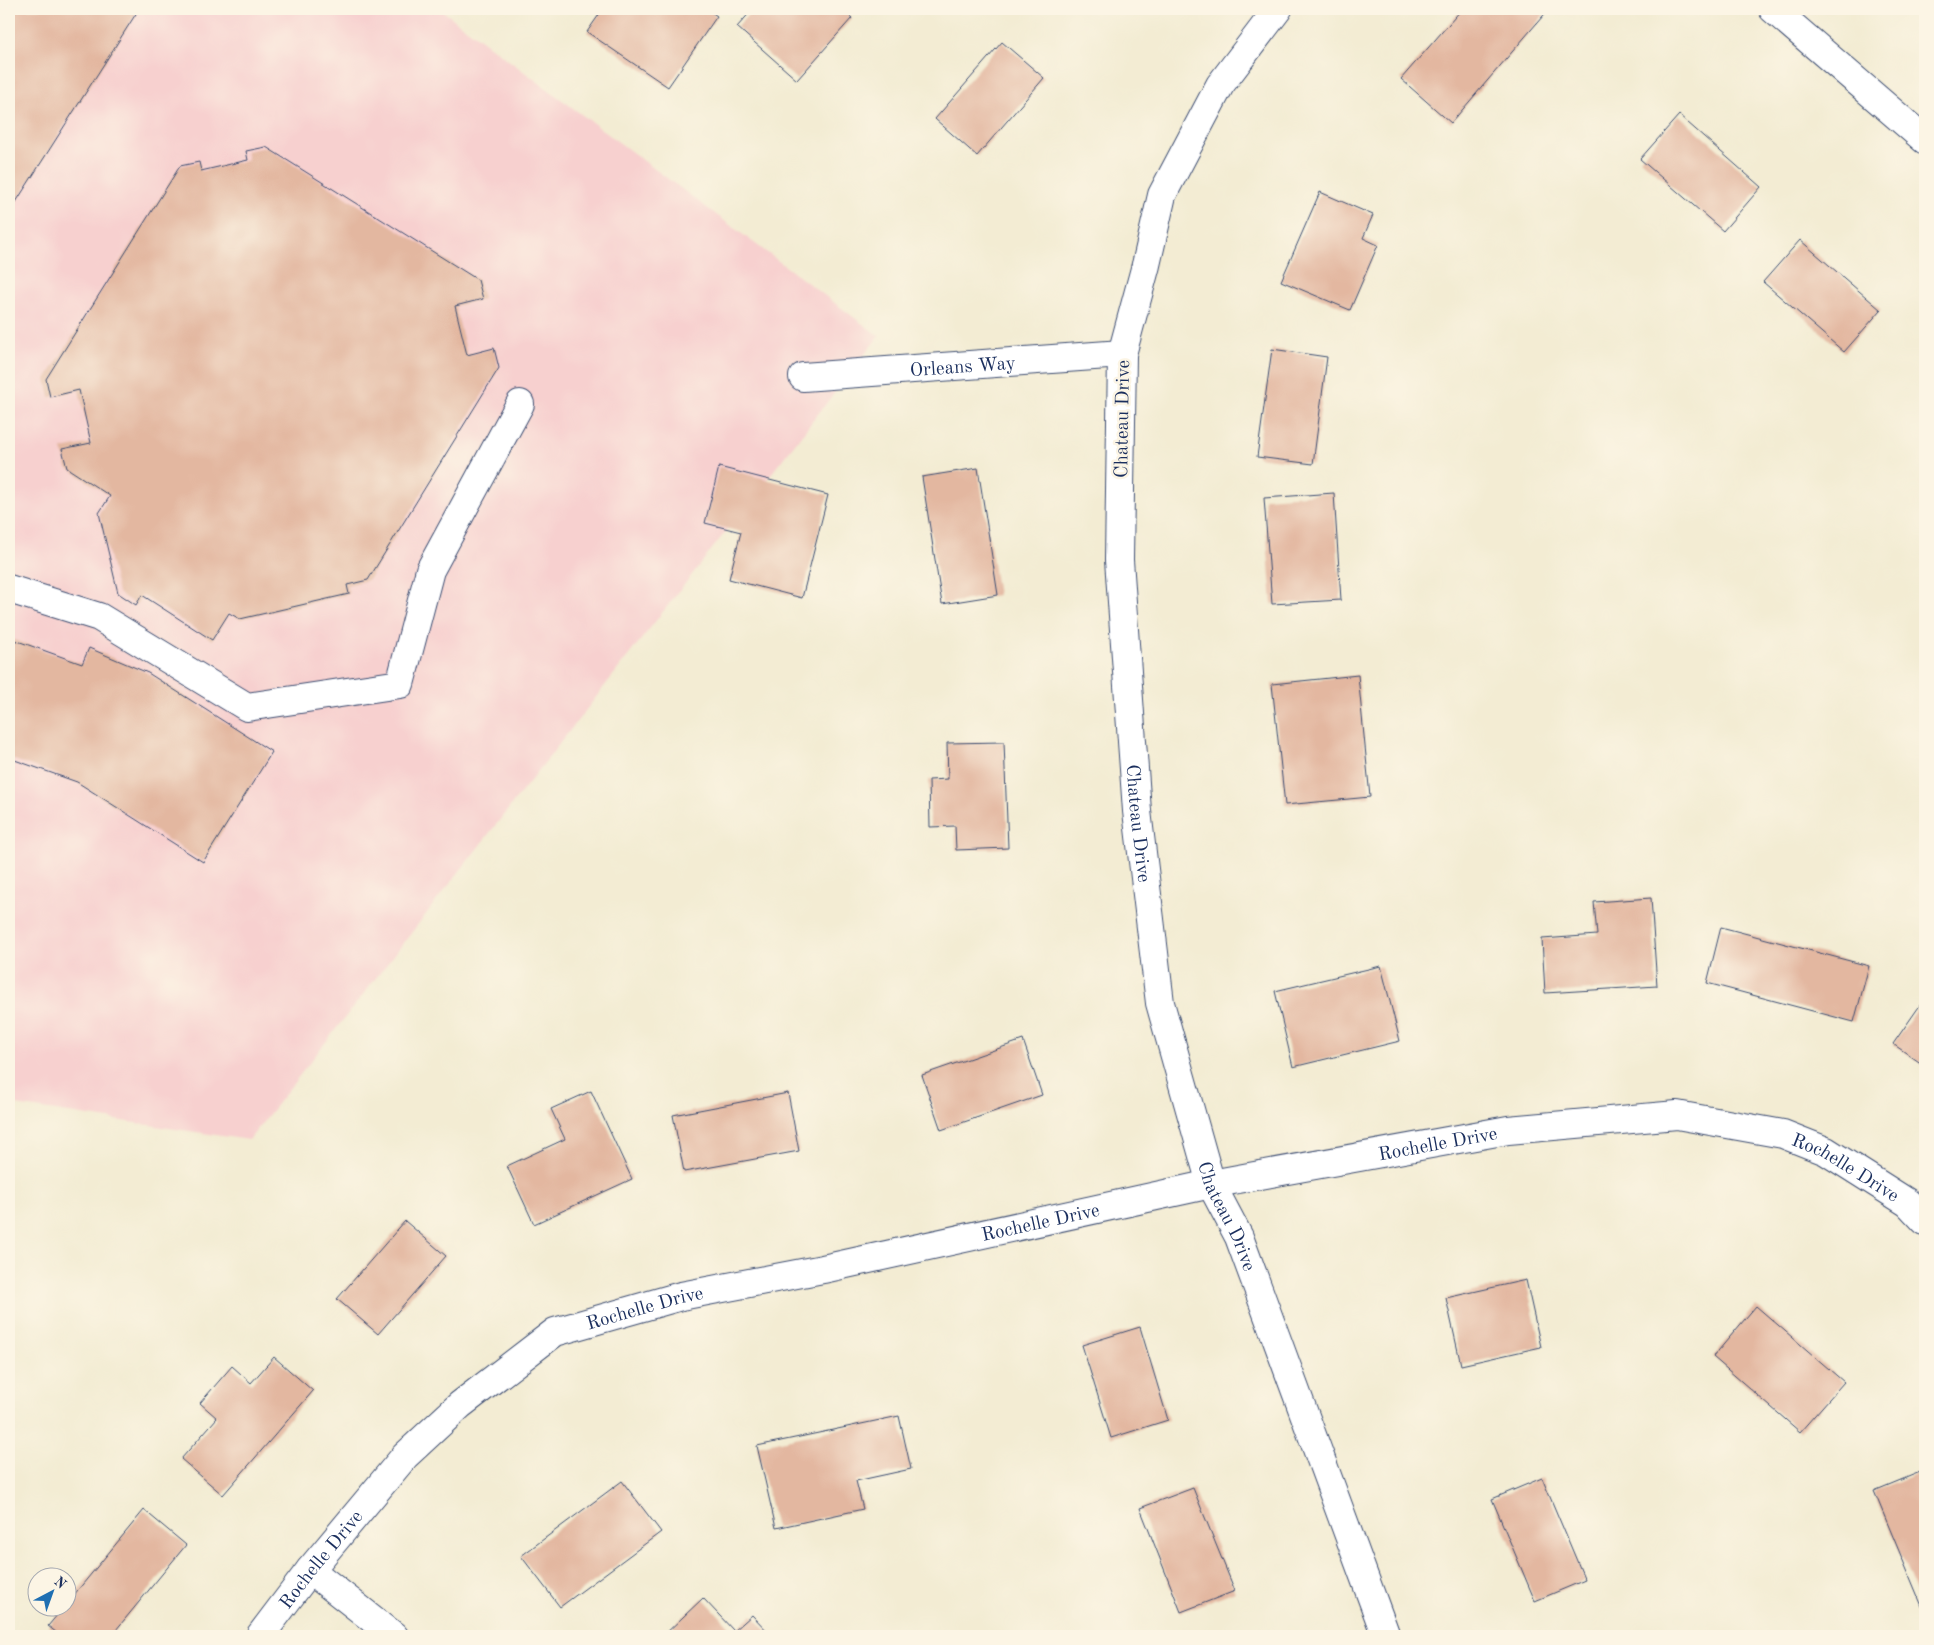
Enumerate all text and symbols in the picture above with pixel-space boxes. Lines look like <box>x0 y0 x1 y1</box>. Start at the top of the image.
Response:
street label: Orleans Way <box>909 355 1016 381</box>
street label: Chateau Drive <box>1113 360 1134 478</box>
street label: Chateau Drive <box>1122 764 1152 884</box>
street label: Rochelle Drive <box>1377 1125 1499 1165</box>
street label: Rochelle Drive <box>1789 1131 1902 1207</box>
street label: Chateau Drive <box>1193 1160 1258 1274</box>
street label: Rochelle Drive <box>980 1202 1102 1246</box>
street label: Rochelle Drive <box>585 1285 705 1335</box>
street label: Rochelle Drive <box>277 1508 368 1613</box>
north arrow <box>28 1568 78 1618</box>
text: N <box>51 1574 69 1592</box>

